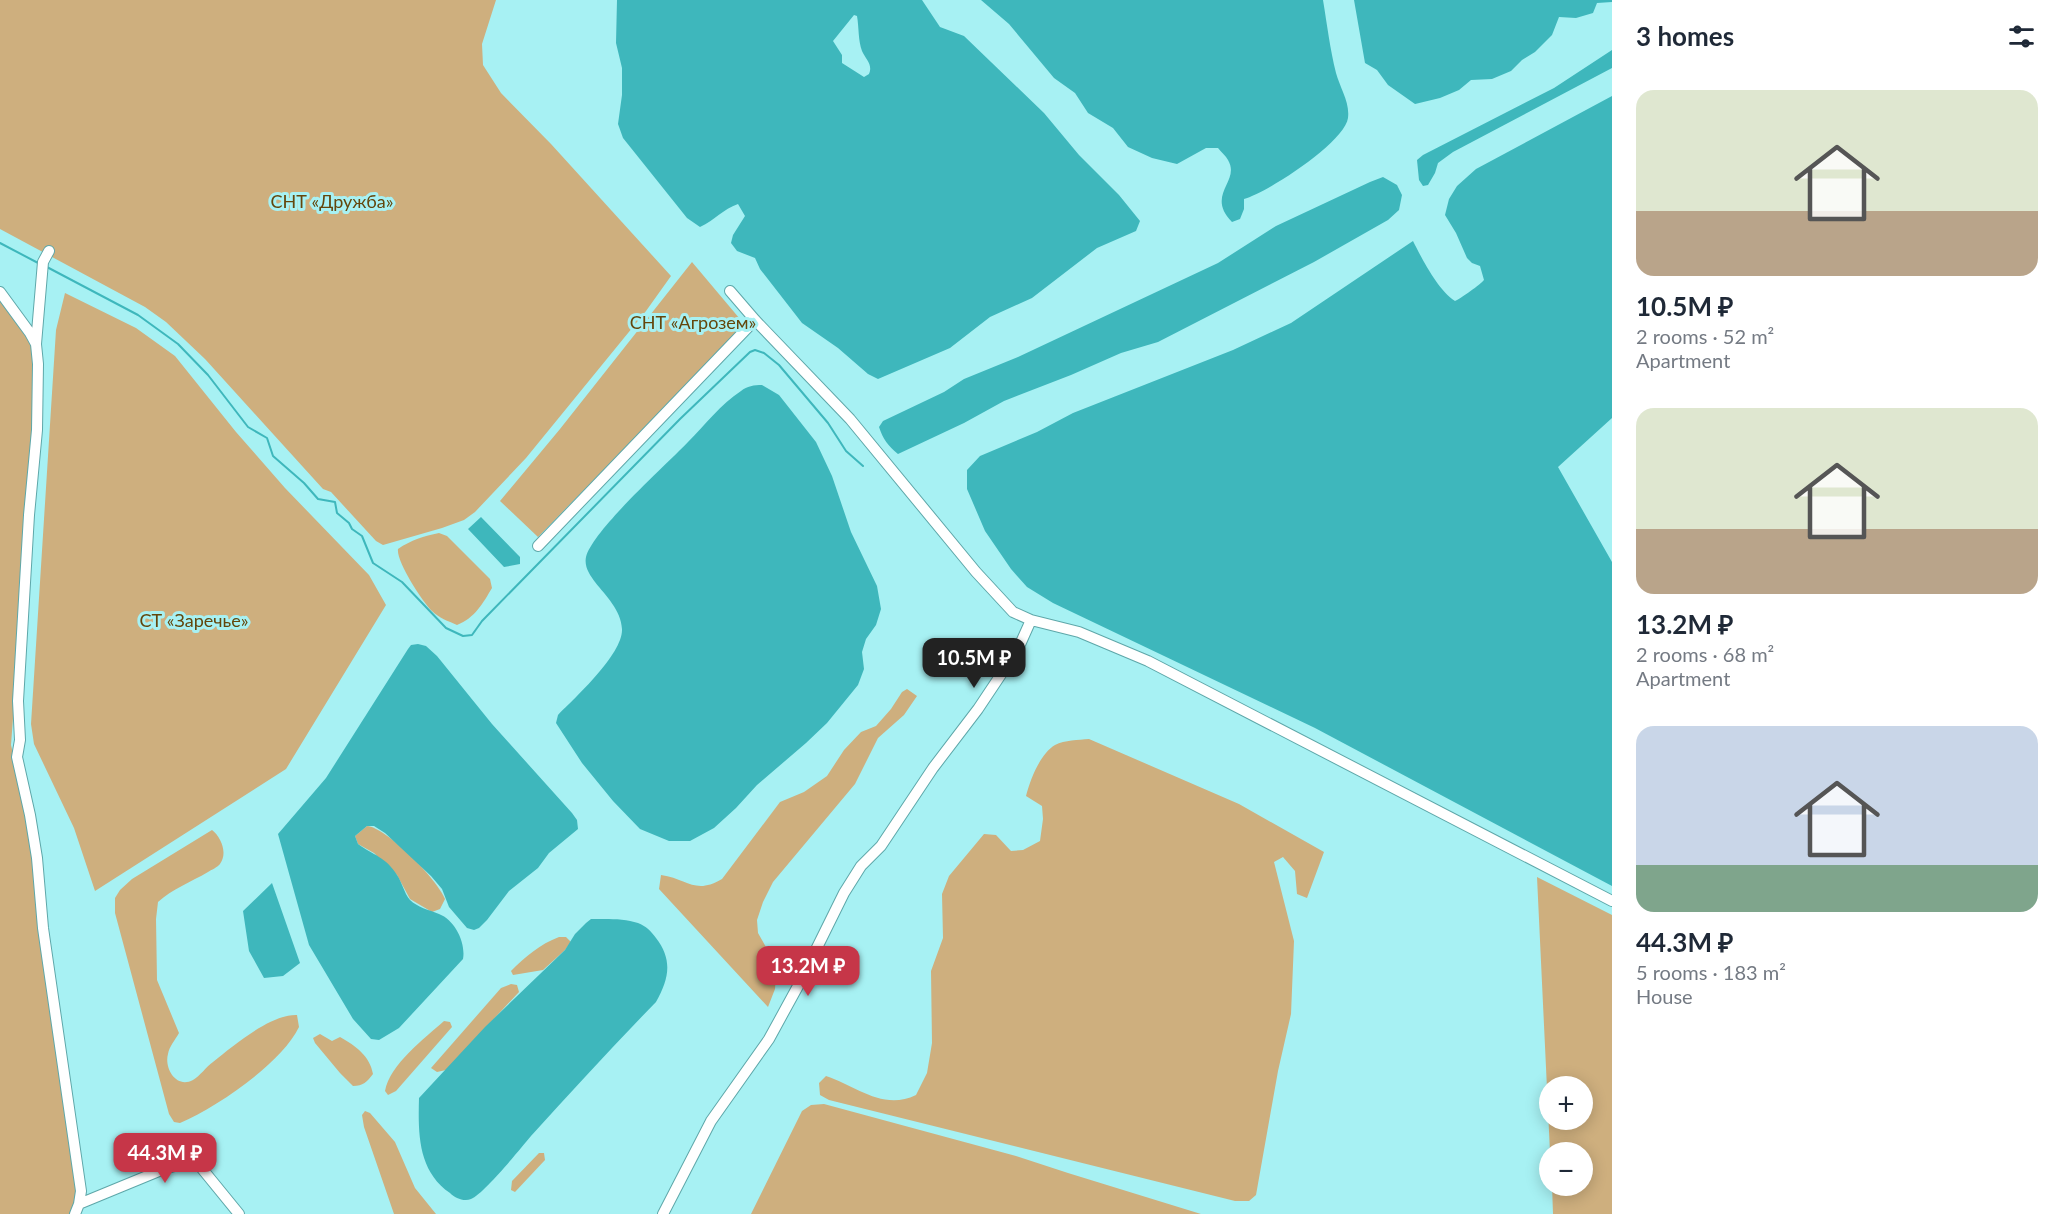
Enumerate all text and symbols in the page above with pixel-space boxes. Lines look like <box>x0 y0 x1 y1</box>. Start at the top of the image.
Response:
text: 3 homes <box>1636 20 1734 52</box>
icon: filters <box>2005 20 2038 53</box>
icon: home <box>1783 129 1891 237</box>
park label: СНТ «Дружба» <box>270 190 394 212</box>
text: 10.5M ₽ <box>1636 290 1733 322</box>
park label: СНТ «Агрозем» <box>630 311 756 333</box>
text: 2 rooms · 52 m² <box>1636 324 1774 348</box>
text: Apartment <box>1636 348 1730 372</box>
icon: home <box>1783 447 1891 555</box>
text: 13.2M ₽ <box>1636 608 1733 640</box>
park label: СТ «Заречье» <box>140 609 248 631</box>
pin: 10.5M ₽ <box>919 638 1029 689</box>
text: 2 rooms · 68 m² <box>1636 642 1774 666</box>
text: 10.5M ₽ <box>937 645 1011 669</box>
text: Apartment <box>1636 666 1730 690</box>
icon: home <box>1783 765 1891 873</box>
text: 44.3M ₽ <box>1636 926 1733 958</box>
pin: 13.2M ₽ <box>753 946 863 997</box>
text: 13.2M ₽ <box>771 953 845 977</box>
text: 5 rooms · 183 m² <box>1636 960 1786 984</box>
text: House <box>1636 984 1693 1008</box>
map controls <box>1539 1076 1593 1196</box>
button: + <box>1539 1076 1593 1130</box>
pin: 44.3M ₽ <box>110 1133 220 1184</box>
text: 44.3M ₽ <box>128 1140 202 1164</box>
button: − <box>1539 1142 1593 1196</box>

